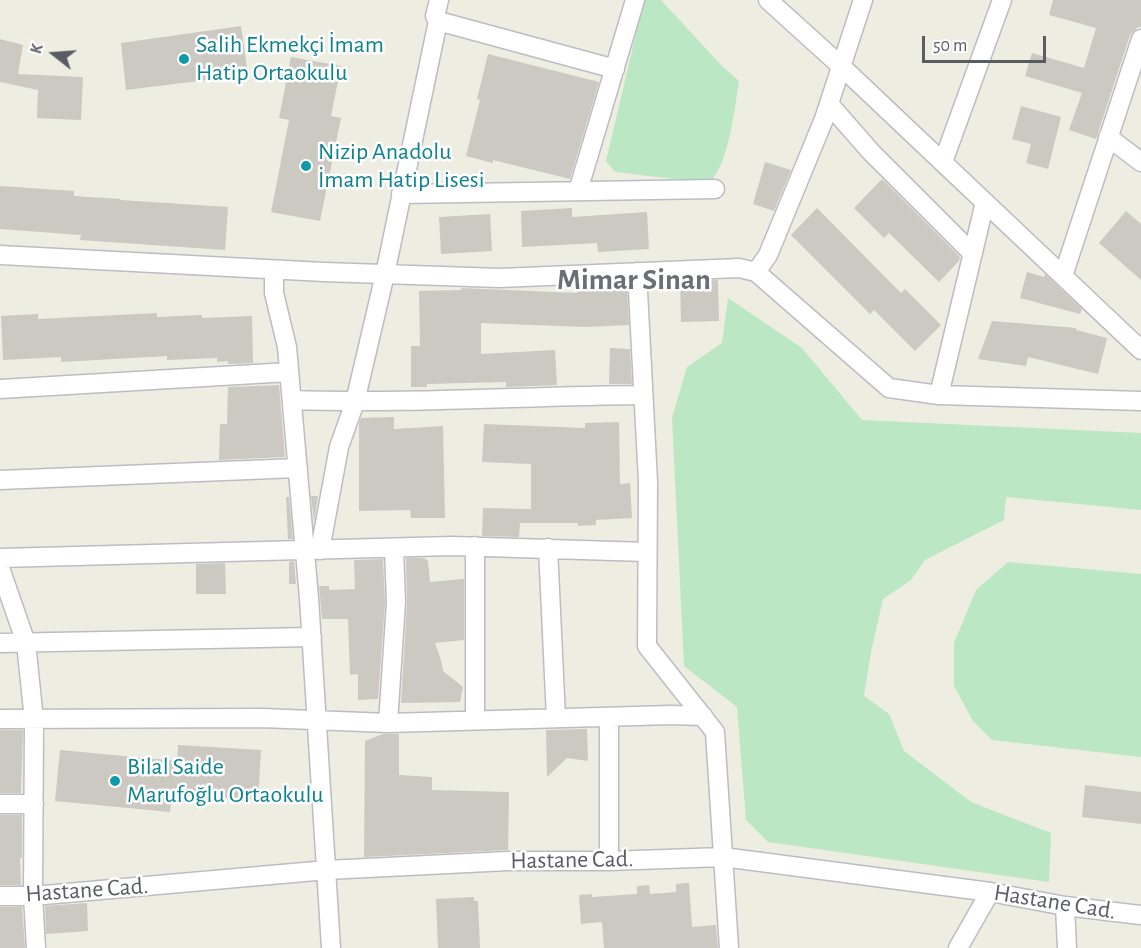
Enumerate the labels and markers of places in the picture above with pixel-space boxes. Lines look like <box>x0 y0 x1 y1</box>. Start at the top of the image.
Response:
place label: Salih Ekmekçi İmam Hatip Ortaokulu <box>196 31 384 87</box>
marker: Salih Ekmekçi İmam Hatip Ortaokulu <box>177 52 191 66</box>
place label: Nizip Anadolu İmam Hatip Lisesi <box>318 138 484 194</box>
marker: Nizip Anadolu İmam Hatip Lisesi <box>299 159 313 173</box>
place label: Bilal Saide Marufoğlu Ortaokulu <box>127 753 324 809</box>
marker: Bilal Saide Marufoğlu Ortaokulu <box>108 774 122 788</box>

